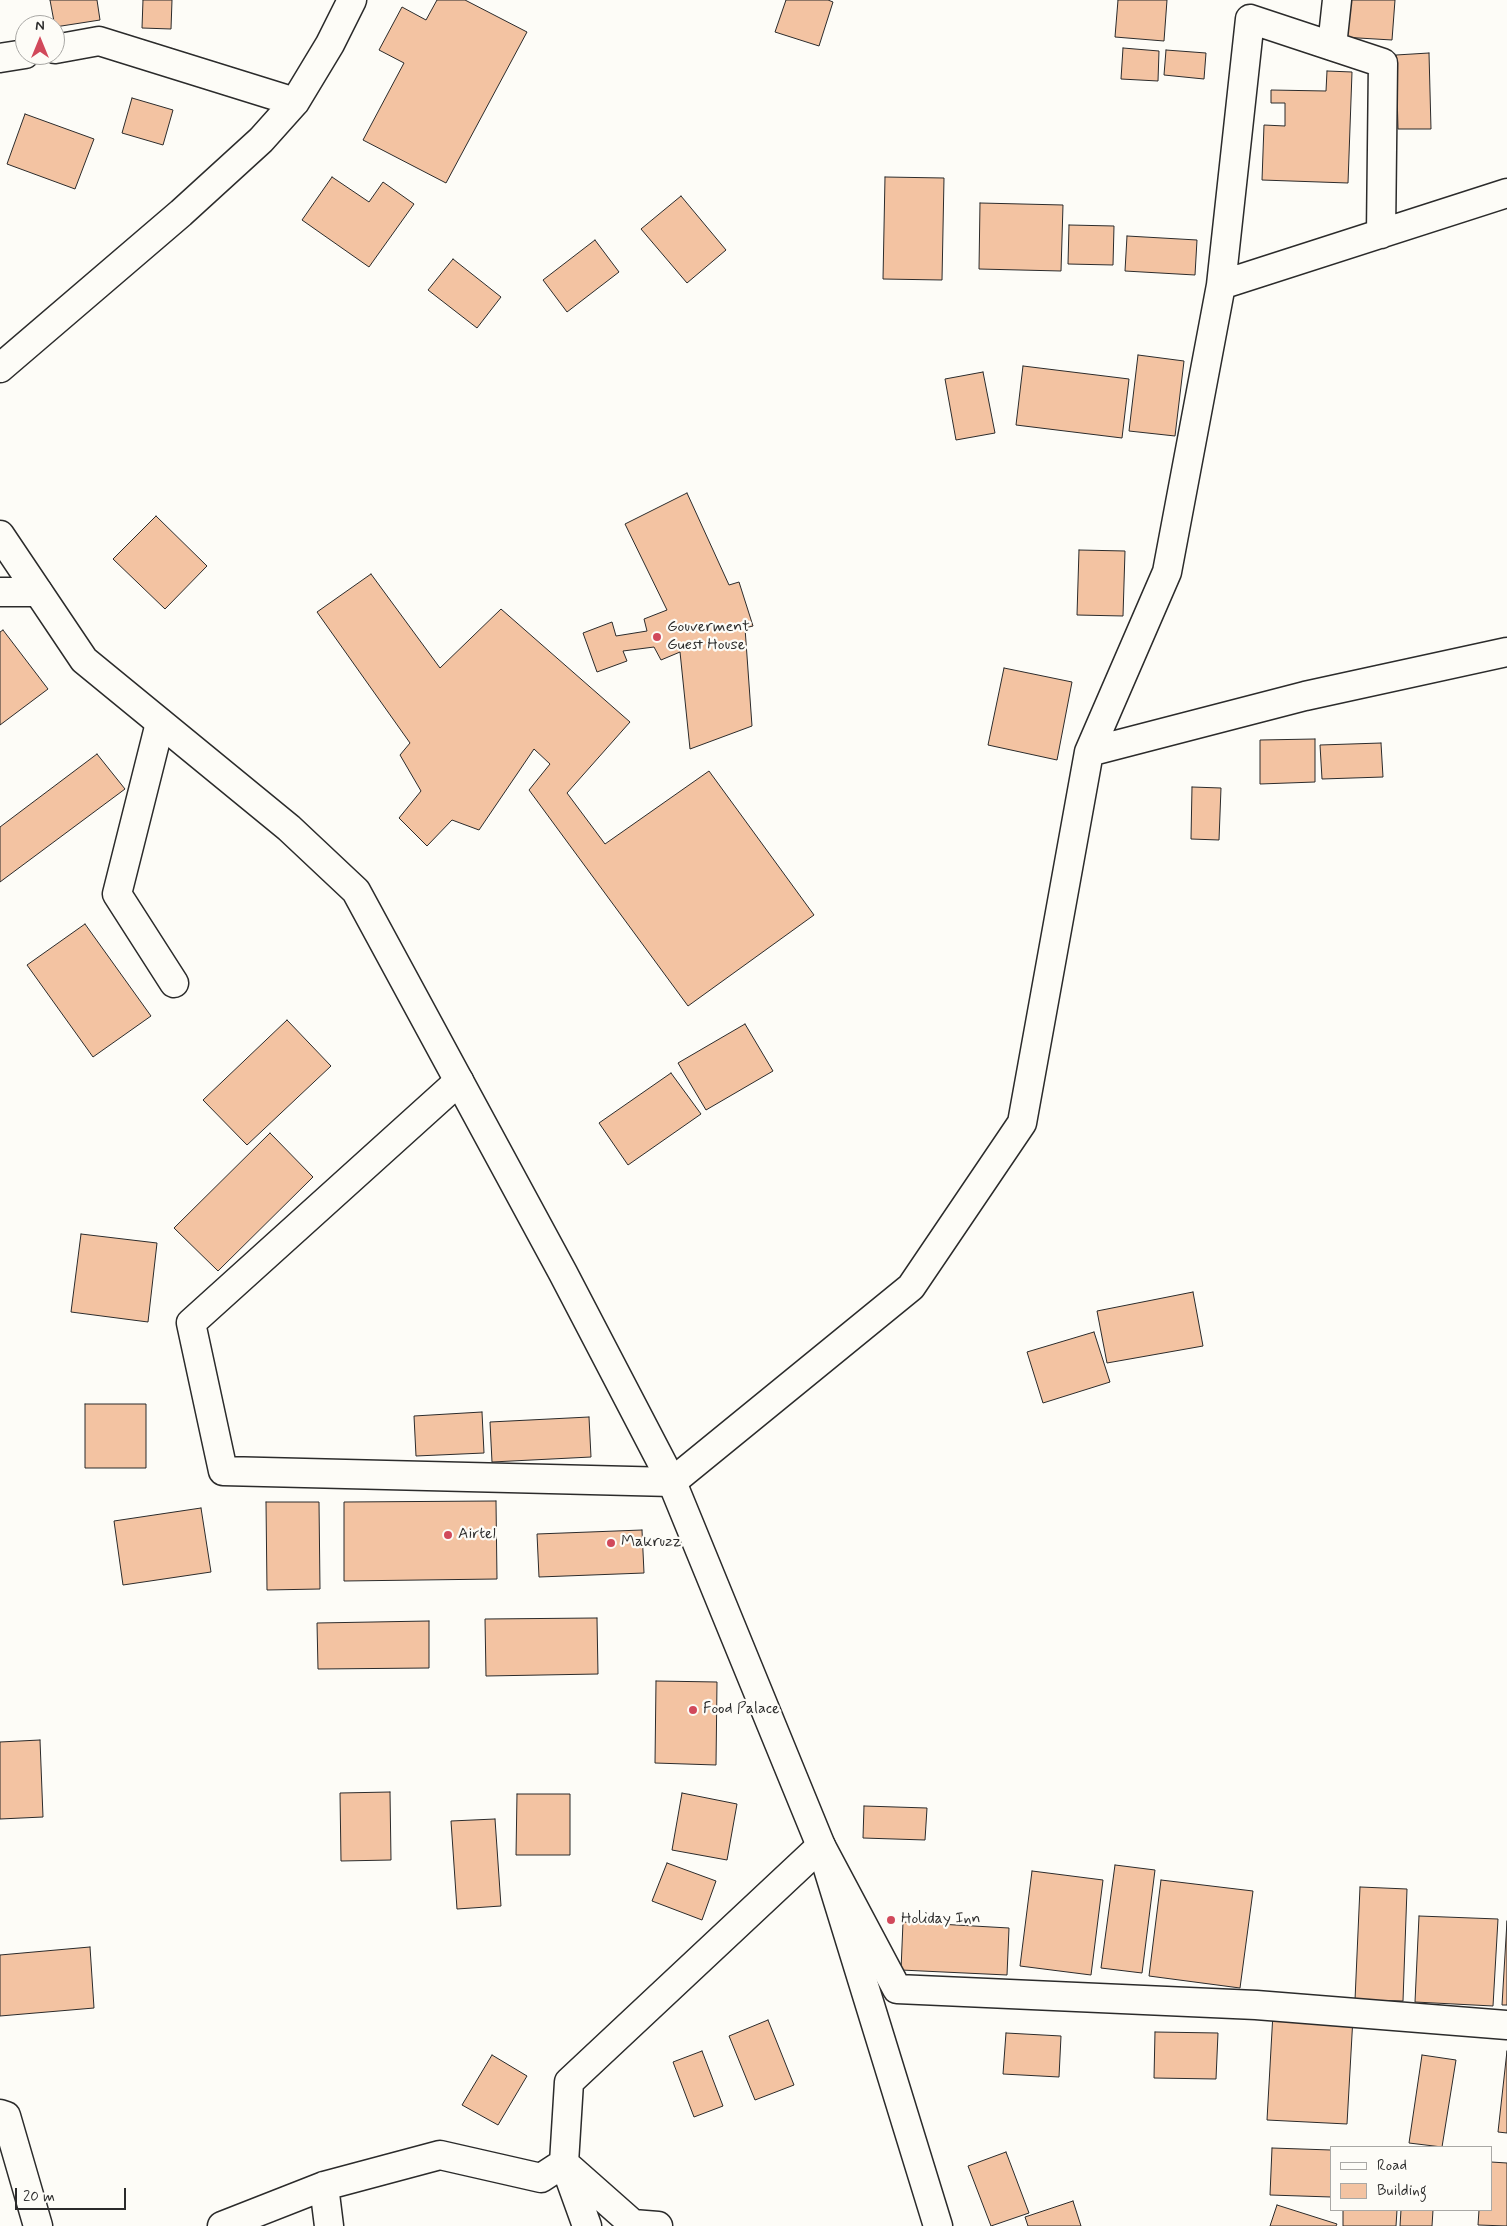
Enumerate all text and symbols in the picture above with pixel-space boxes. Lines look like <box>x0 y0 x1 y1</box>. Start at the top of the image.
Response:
north arrow <box>15 15 65 65</box>
text: N <box>35 17 45 35</box>
place label: Gouverment Guest House <box>667 618 750 656</box>
marker: Gouverment Guest House <box>651 631 663 643</box>
place label: Airtel <box>458 1525 496 1545</box>
marker: Airtel <box>442 1529 454 1541</box>
place label: Makruzz <box>621 1533 681 1553</box>
marker: Makruzz <box>605 1537 617 1549</box>
place label: Food Palace <box>703 1700 780 1720</box>
marker: Food Palace <box>687 1704 699 1716</box>
place label: Holiday Inn <box>901 1910 981 1930</box>
marker: Holiday Inn <box>885 1914 897 1926</box>
legend <box>1330 2146 1492 2211</box>
text: Road <box>1377 2156 1407 2176</box>
scale bar <box>18 2178 129 2210</box>
text: Building <box>1377 2181 1427 2201</box>
text: 20 m <box>23 2187 55 2207</box>

